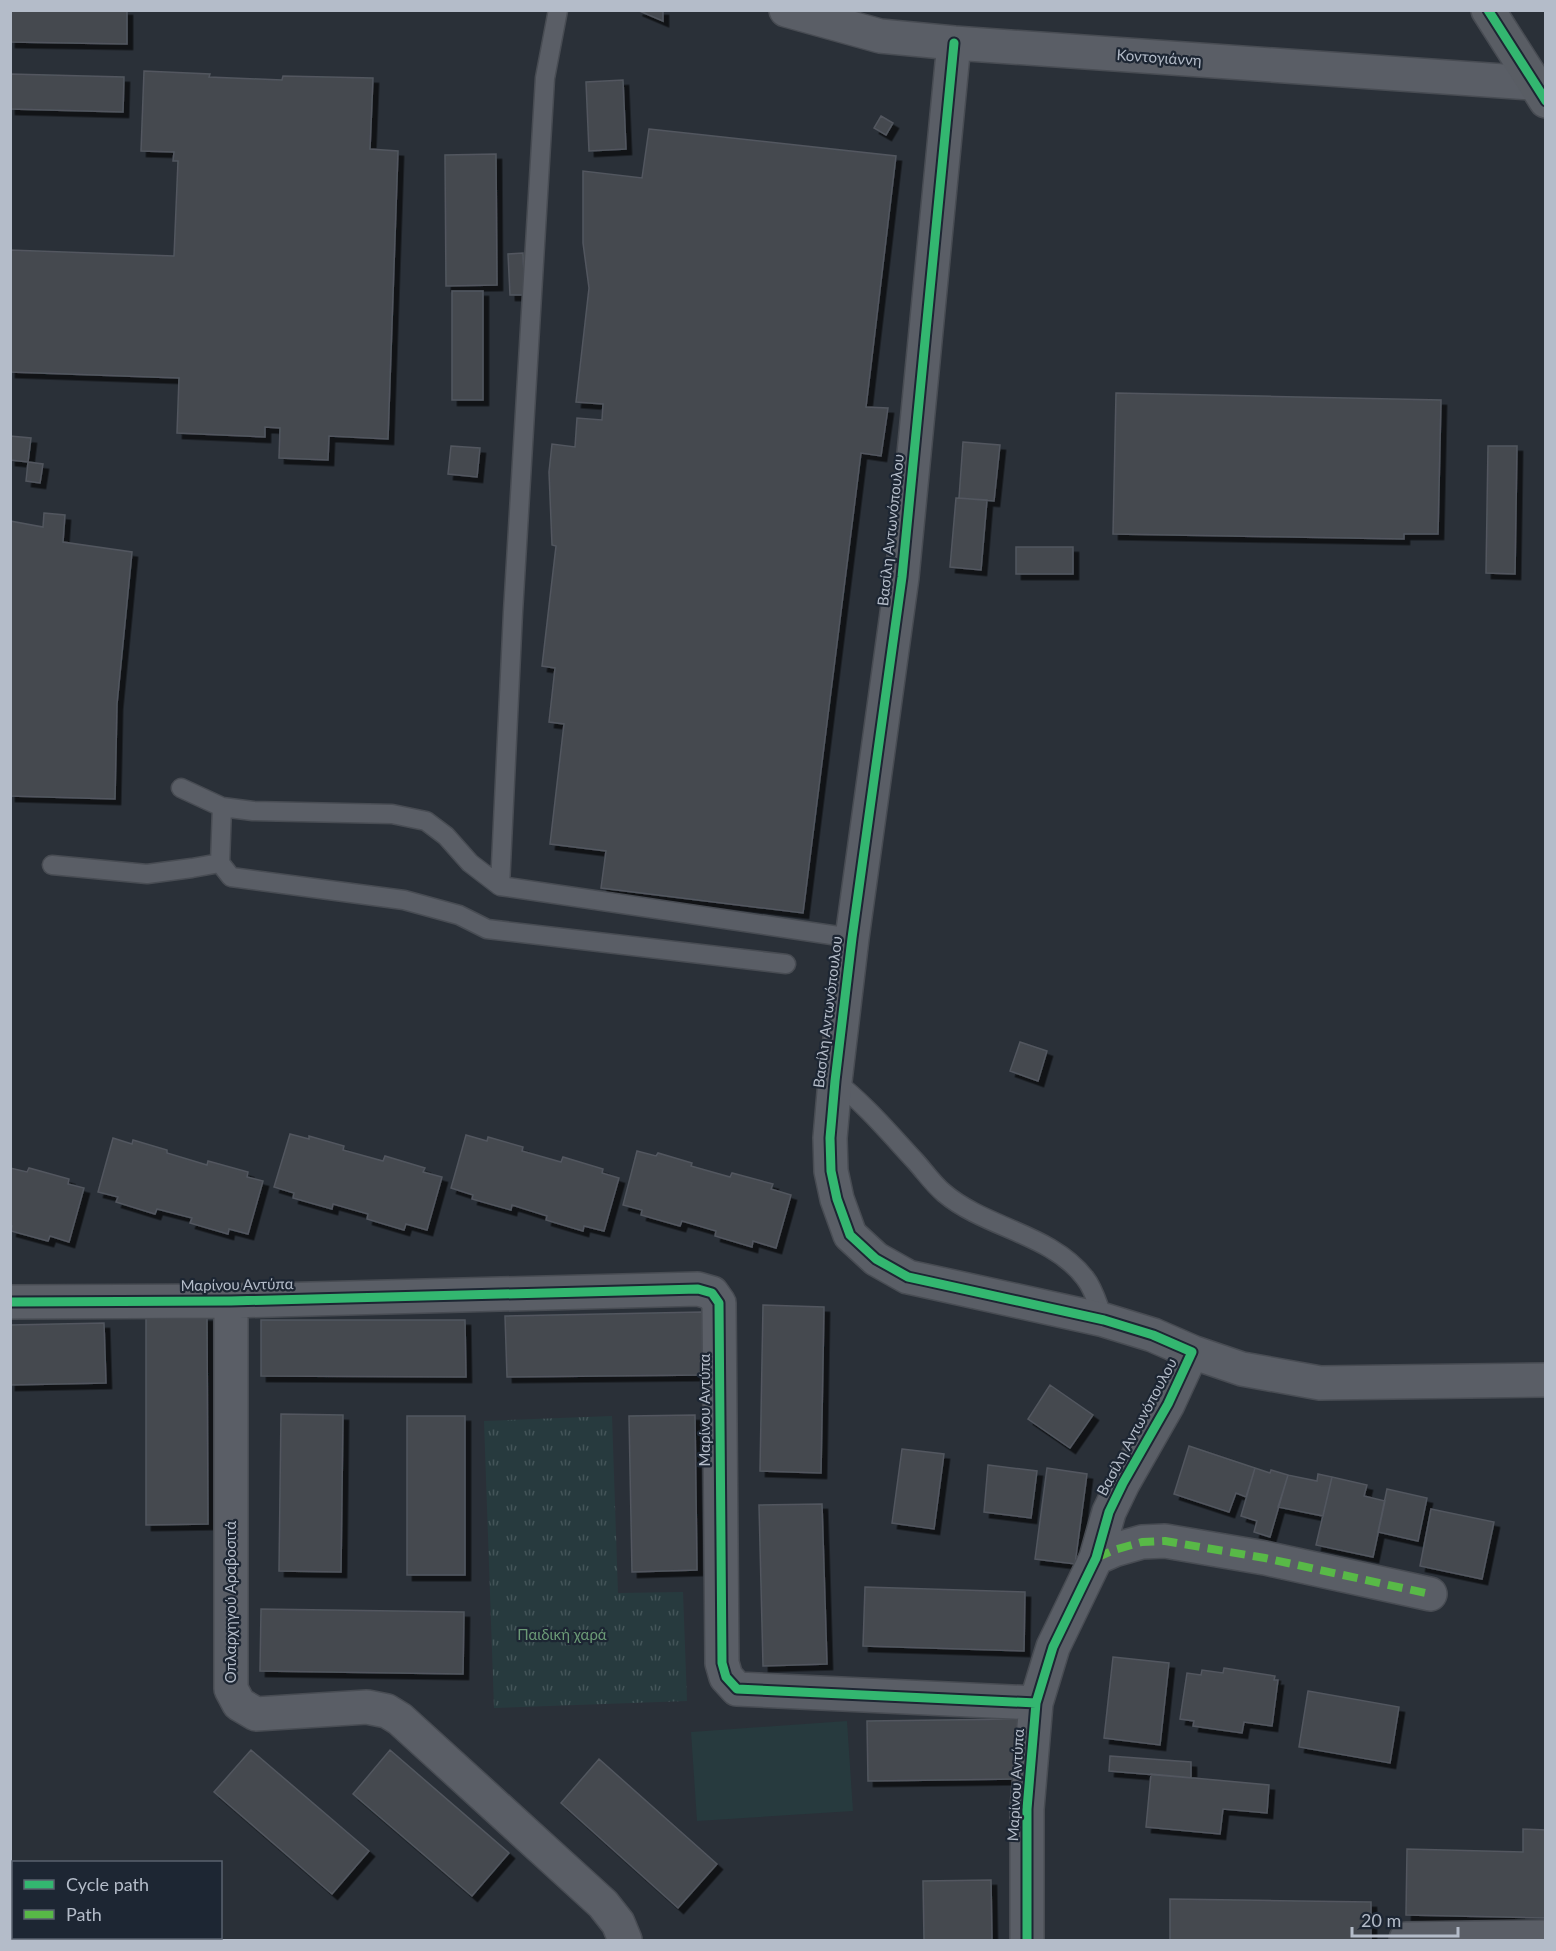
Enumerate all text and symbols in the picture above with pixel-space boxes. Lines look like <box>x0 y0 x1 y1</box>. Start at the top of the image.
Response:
street label: Κοντογιάννη <box>1116 45 1202 69</box>
street label: Βασίλη Αντωνόπουλου <box>873 453 907 607</box>
street label: Βασίλη Αντωνόπουλου <box>809 935 845 1089</box>
street label: Μαρίνου Αντύπα <box>180 1274 294 1294</box>
street label: Μαρίνου Αντύπα <box>695 1353 713 1466</box>
street label: Βασίλη Αντωνόπουλου <box>1092 1355 1180 1498</box>
street label: Οπλαρχηγού Αραβοσιτά <box>221 1521 239 1683</box>
park label: Παιδική χαρά <box>517 1625 607 1643</box>
street label: Μαρίνου Αντύπα <box>1003 1728 1027 1842</box>
legend <box>12 1861 222 1939</box>
text: Cycle path <box>66 1873 149 1895</box>
scale bar <box>1352 1900 1458 1938</box>
text: Path <box>66 1903 102 1925</box>
text: 20 m <box>1361 1909 1401 1931</box>

